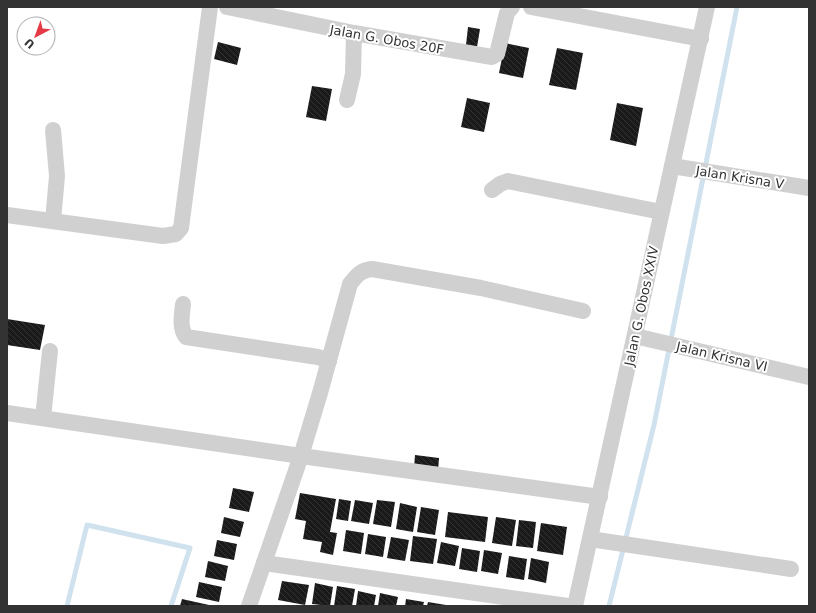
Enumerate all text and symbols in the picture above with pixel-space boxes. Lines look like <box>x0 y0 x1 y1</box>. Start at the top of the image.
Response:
north arrow <box>16 16 56 56</box>
street label: Jalan G. Obos 20F <box>328 22 445 57</box>
text: U <box>22 35 37 51</box>
street label: Jalan Krisna V <box>694 163 785 192</box>
street label: Jalan G. Obos XXIV <box>621 245 662 368</box>
street label: Jalan Krisna VI <box>674 338 769 374</box>

